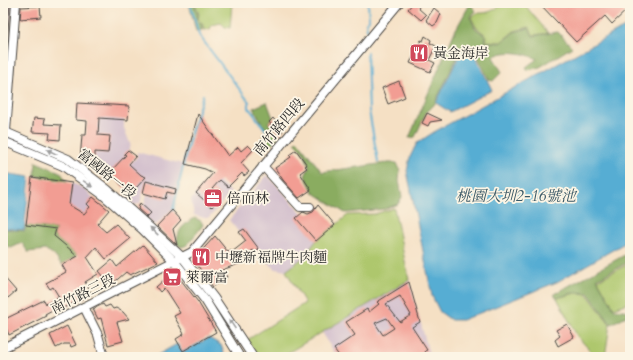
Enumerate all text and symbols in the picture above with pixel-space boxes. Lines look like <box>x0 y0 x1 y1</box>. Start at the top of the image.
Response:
restaurant icon: 黃金海岸 <box>408 42 430 64</box>
place label: 黃金海岸 <box>433 44 489 63</box>
street label: 南竹路四段 <box>249 94 309 160</box>
street label: 富國路一段 <box>74 145 140 203</box>
one-way arrow <box>47 148 58 155</box>
one-way arrow <box>82 180 93 188</box>
water label: 桃園大圳2-16號池 <box>456 186 578 206</box>
office icon: 倍而林 <box>202 187 224 209</box>
place label: 倍而林 <box>227 189 269 208</box>
one-way arrow <box>149 226 159 236</box>
restaurant icon: 中壢新福牌牛肉麵 <box>190 246 212 268</box>
place label: 中壢新福牌牛肉麵 <box>215 248 327 267</box>
supermarket icon: 萊爾富 <box>161 266 183 288</box>
place label: 萊爾富 <box>186 268 228 287</box>
street label: 南竹路三段 <box>48 270 118 318</box>
one-way arrow <box>228 319 236 330</box>

